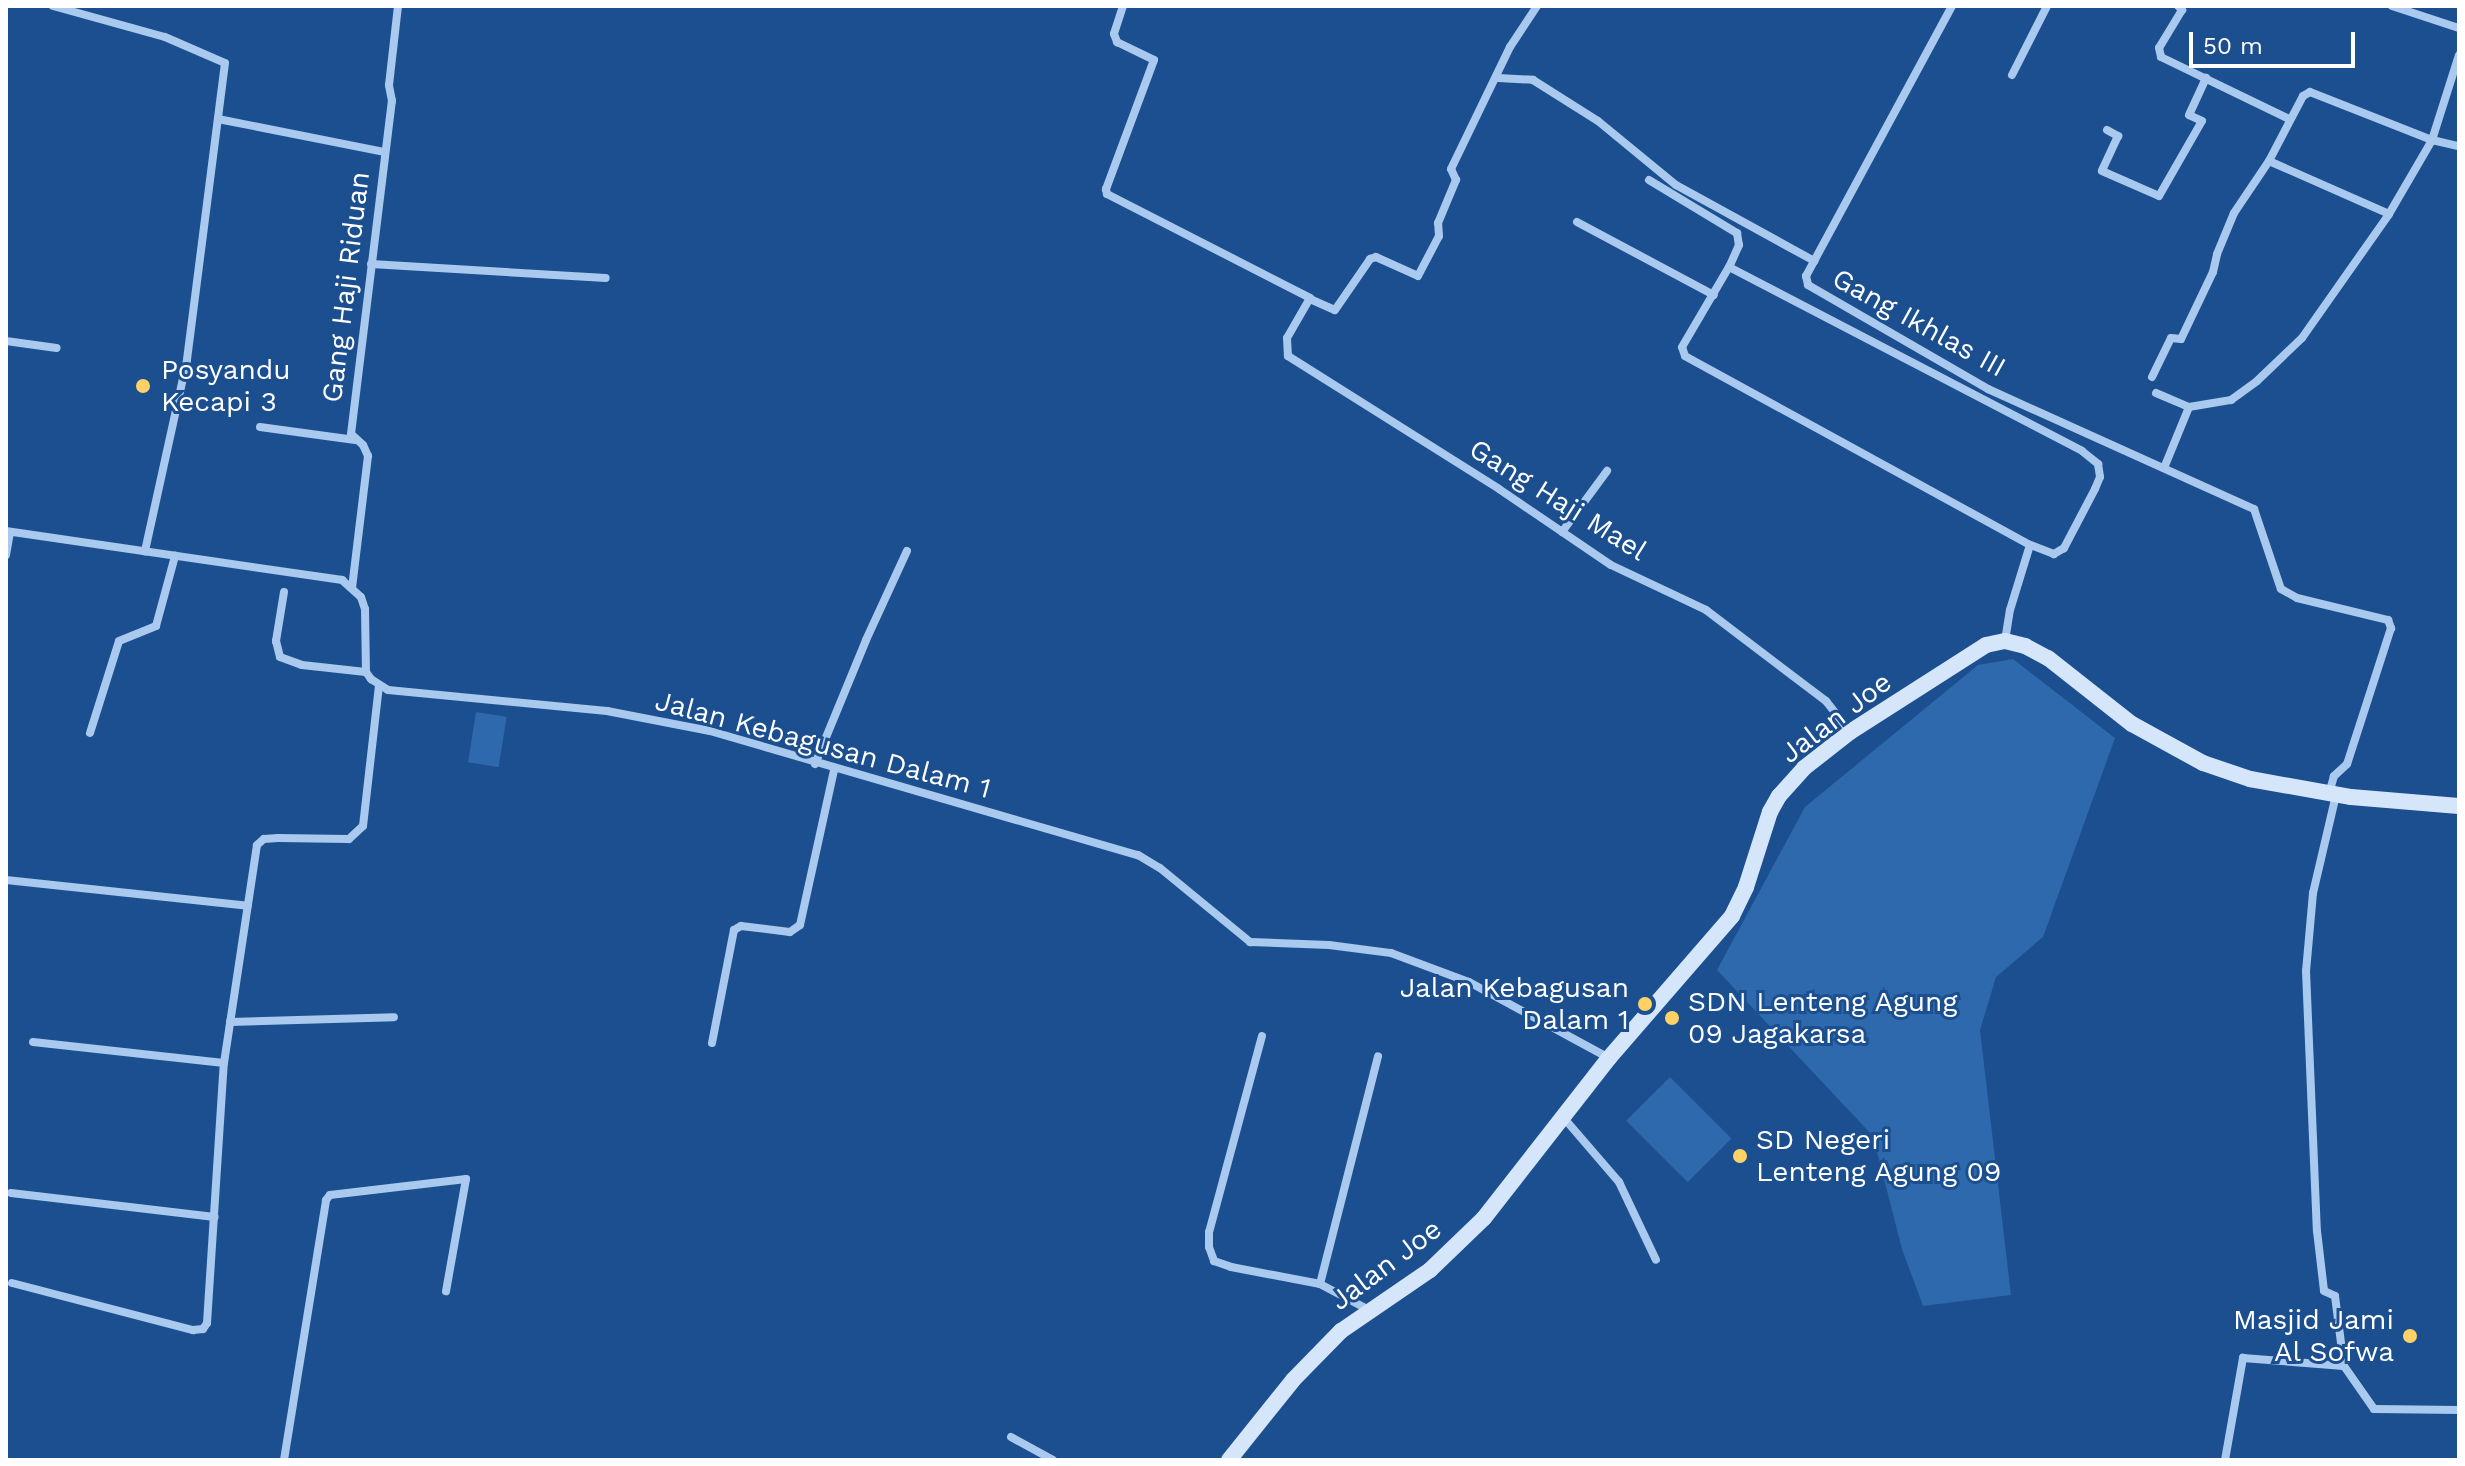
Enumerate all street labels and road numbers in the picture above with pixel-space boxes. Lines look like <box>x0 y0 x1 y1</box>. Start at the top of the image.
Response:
street label: Gang Haji Riduan <box>315 170 377 404</box>
street label: Gang Ikhlas III <box>1827 262 2011 384</box>
street label: Gang Haji Mael <box>1463 432 1653 568</box>
street label: Jalan Joe <box>1774 665 1898 771</box>
street label: Jalan Kebagusan Dalam 1 <box>651 684 995 806</box>
street label: Jalan Joe <box>1324 1212 1448 1318</box>

